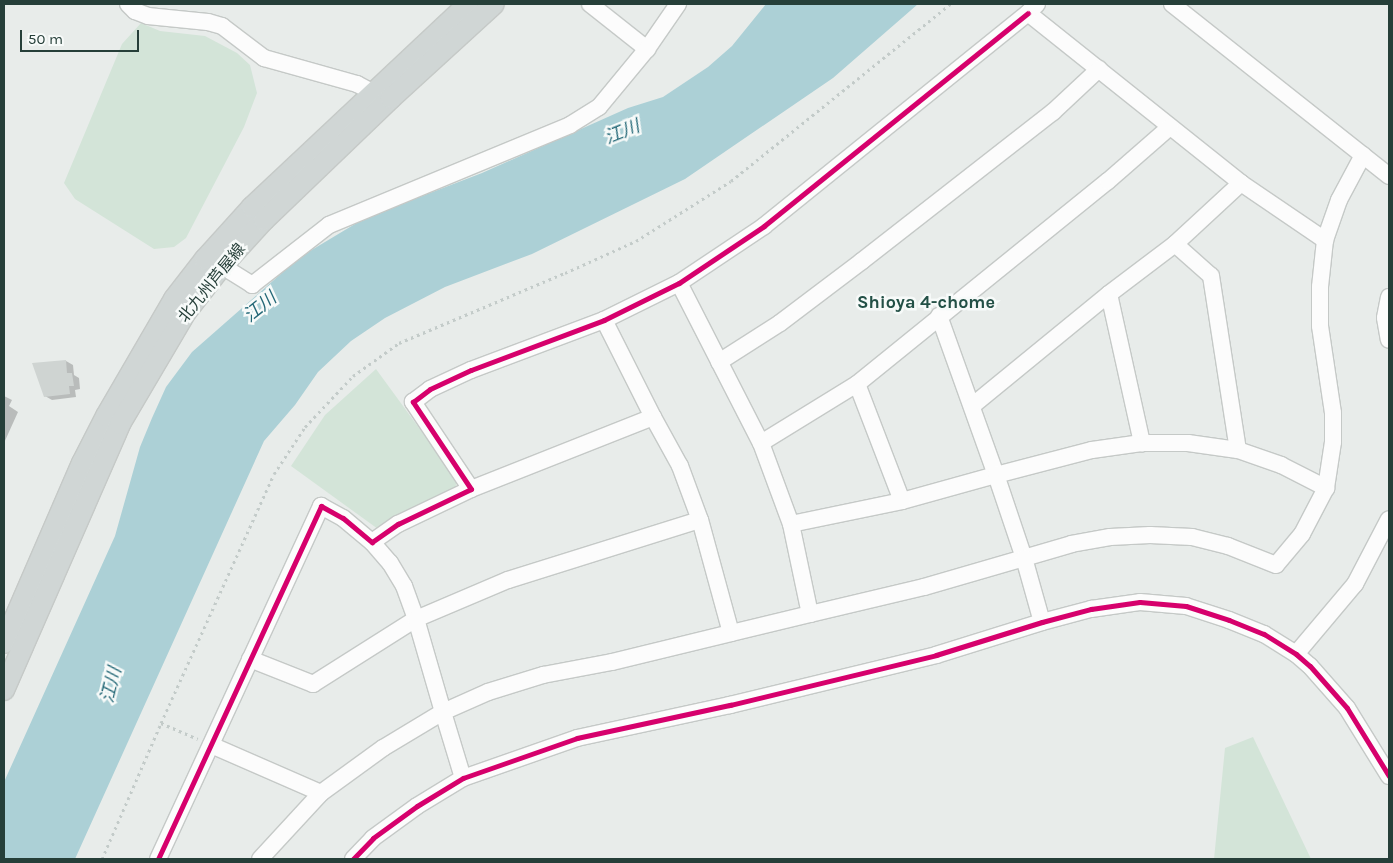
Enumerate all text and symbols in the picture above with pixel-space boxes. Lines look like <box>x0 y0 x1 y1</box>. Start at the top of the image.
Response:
scale bar <box>22 20 141 52</box>
text: 50 m <box>28 30 63 48</box>
water label: 江川 <box>601 115 643 149</box>
street label: 北九州芦屋線 <box>174 240 250 326</box>
water label: 江川 <box>239 287 281 327</box>
district label: Shioya 4-chome <box>857 291 995 313</box>
water label: 江川 <box>96 665 126 705</box>

